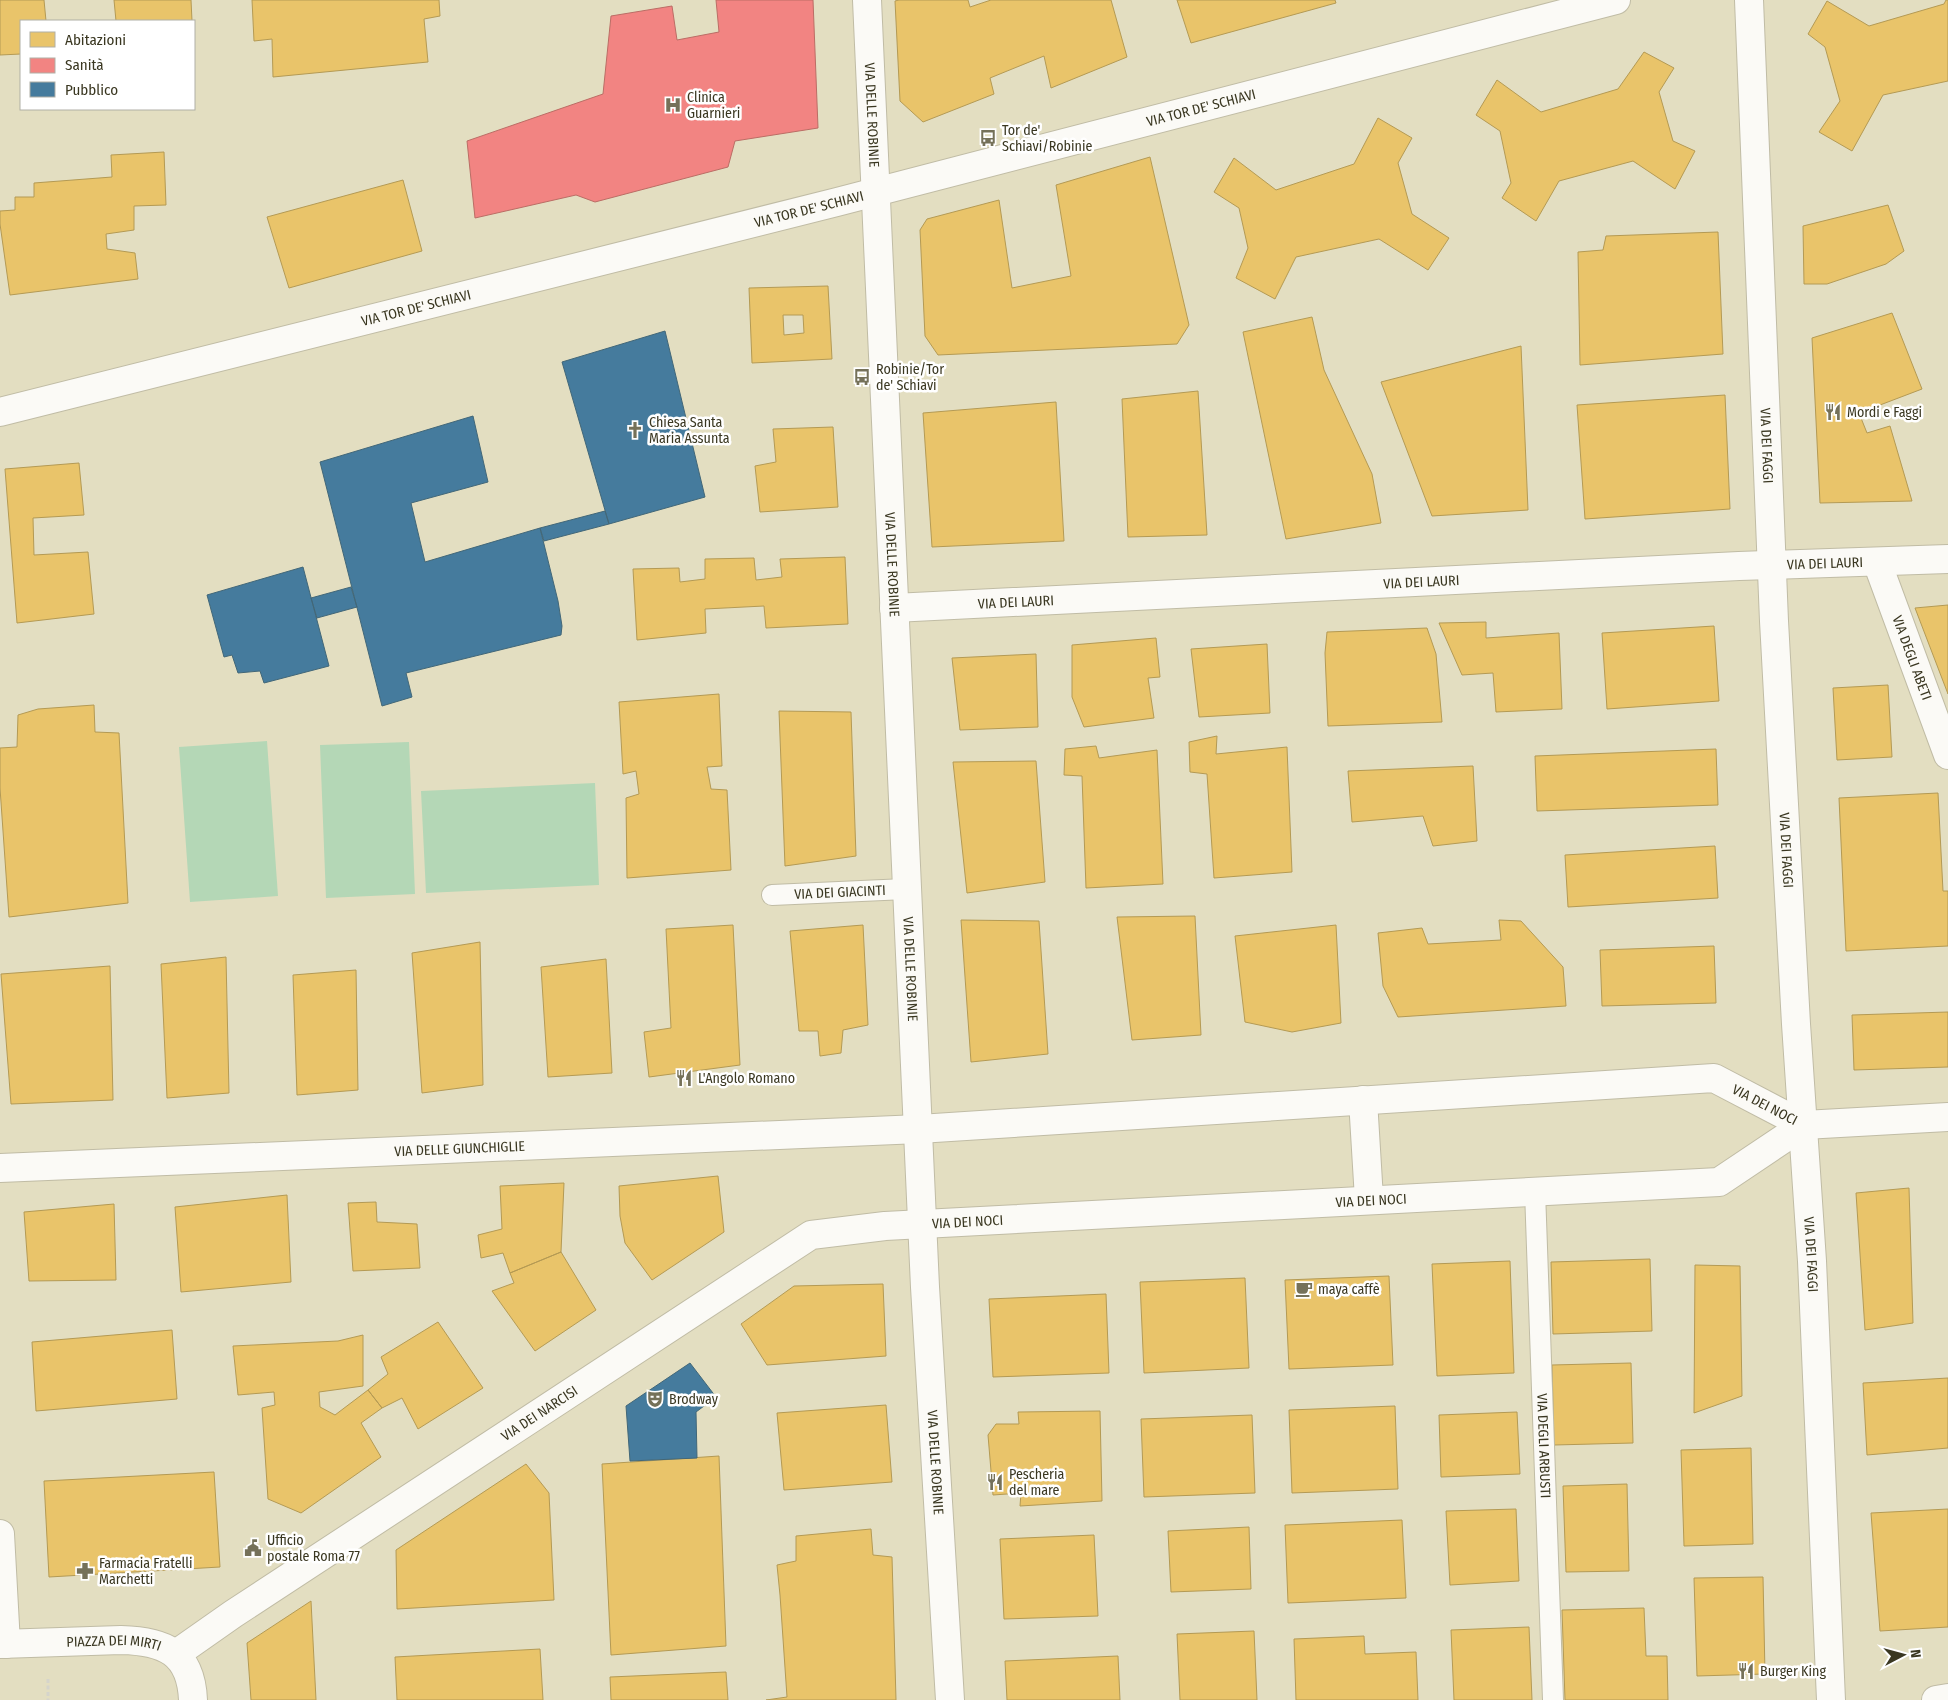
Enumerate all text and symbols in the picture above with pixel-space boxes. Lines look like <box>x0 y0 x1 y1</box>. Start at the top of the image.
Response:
legend <box>20 20 195 110</box>
text: Abitazioni <box>65 31 126 49</box>
text: Sanità <box>65 56 104 74</box>
street label: VIA DELLE ROBINIE <box>861 62 883 168</box>
text: Pubblico <box>65 81 118 99</box>
street label: VIA TOR DE' SCHIAVI <box>1145 86 1258 130</box>
place label: Clinica Guarnieri <box>687 89 740 122</box>
hospital icon: Clinica Guarnieri <box>663 95 683 115</box>
place label: Tor de' Schiavi/Robinie <box>1002 122 1092 155</box>
bus stop icon: Tor de' Schiavi/Robinie <box>978 128 998 148</box>
street label: VIA TOR DE' SCHIAVI <box>753 187 866 231</box>
street label: VIA TOR DE' SCHIAVI <box>360 286 473 330</box>
place label: Robinie/Tor de' Schiavi <box>876 361 944 394</box>
bus stop icon: Robinie/Tor de' Schiavi <box>852 367 872 387</box>
restaurant icon: Mordi e Faggi <box>1823 402 1843 422</box>
place label: Mordi e Faggi <box>1847 404 1922 421</box>
street label: VIA DEI FAGGI <box>1756 408 1776 484</box>
place label: Chiesa Santa Maria Assunta <box>649 414 730 447</box>
church icon: Chiesa Santa Maria Assunta <box>625 420 645 440</box>
street label: VIA DELLE ROBINIE <box>881 512 903 618</box>
street label: VIA DEI LAURI <box>1787 554 1863 573</box>
street label: VIA DEI LAURI <box>1383 572 1460 593</box>
street label: VIA DEI LAURI <box>977 592 1054 613</box>
street label: VIA DEGLI ABETI <box>1888 613 1935 703</box>
street label: VIA DEI FAGGI <box>1775 812 1797 888</box>
street label: VIA DEI GIACINTI <box>794 882 886 903</box>
street label: VIA DELLE ROBINIE <box>899 916 921 1022</box>
restaurant icon: L'Angolo Romano <box>674 1068 694 1088</box>
place label: L'Angolo Romano <box>698 1070 795 1087</box>
street label: VIA DEI NOCI <box>1729 1081 1800 1129</box>
street label: VIA DELLE GIUNCHIGLIE <box>394 1138 526 1160</box>
street label: VIA DEI NOCI <box>1335 1190 1407 1211</box>
street label: VIA DEI NOCI <box>932 1212 1004 1233</box>
street label: VIA DEI FAGGI <box>1800 1216 1821 1293</box>
cafe icon: maya caffè <box>1294 1279 1314 1299</box>
place label: maya caffè <box>1318 1281 1380 1298</box>
street label: VIA DEI NARCISI <box>498 1382 581 1445</box>
theatre icon: Brodway <box>645 1389 665 1409</box>
place label: Brodway <box>669 1391 719 1408</box>
street label: VIA DEGLI ARBUSTI <box>1533 1393 1554 1499</box>
street label: VIA DELLE ROBINIE <box>923 1410 947 1516</box>
place label: Pescheria del mare <box>1009 1466 1064 1499</box>
restaurant icon: Pescheria del mare <box>985 1472 1005 1492</box>
place label: Ufficio postale Roma 77 <box>267 1532 360 1565</box>
public building icon: Ufficio postale Roma 77 <box>243 1538 263 1558</box>
place label: Farmacia Fratelli Marchetti <box>99 1555 193 1588</box>
pharmacy icon: Farmacia Fratelli Marchetti <box>75 1561 95 1581</box>
north arrow <box>1878 1630 1928 1680</box>
street label: PIAZZA DEI MIRTI <box>66 1632 164 1655</box>
text: N <box>1907 1649 1924 1659</box>
restaurant icon: Burger King <box>1736 1661 1756 1681</box>
place label: Burger King <box>1760 1663 1826 1680</box>

